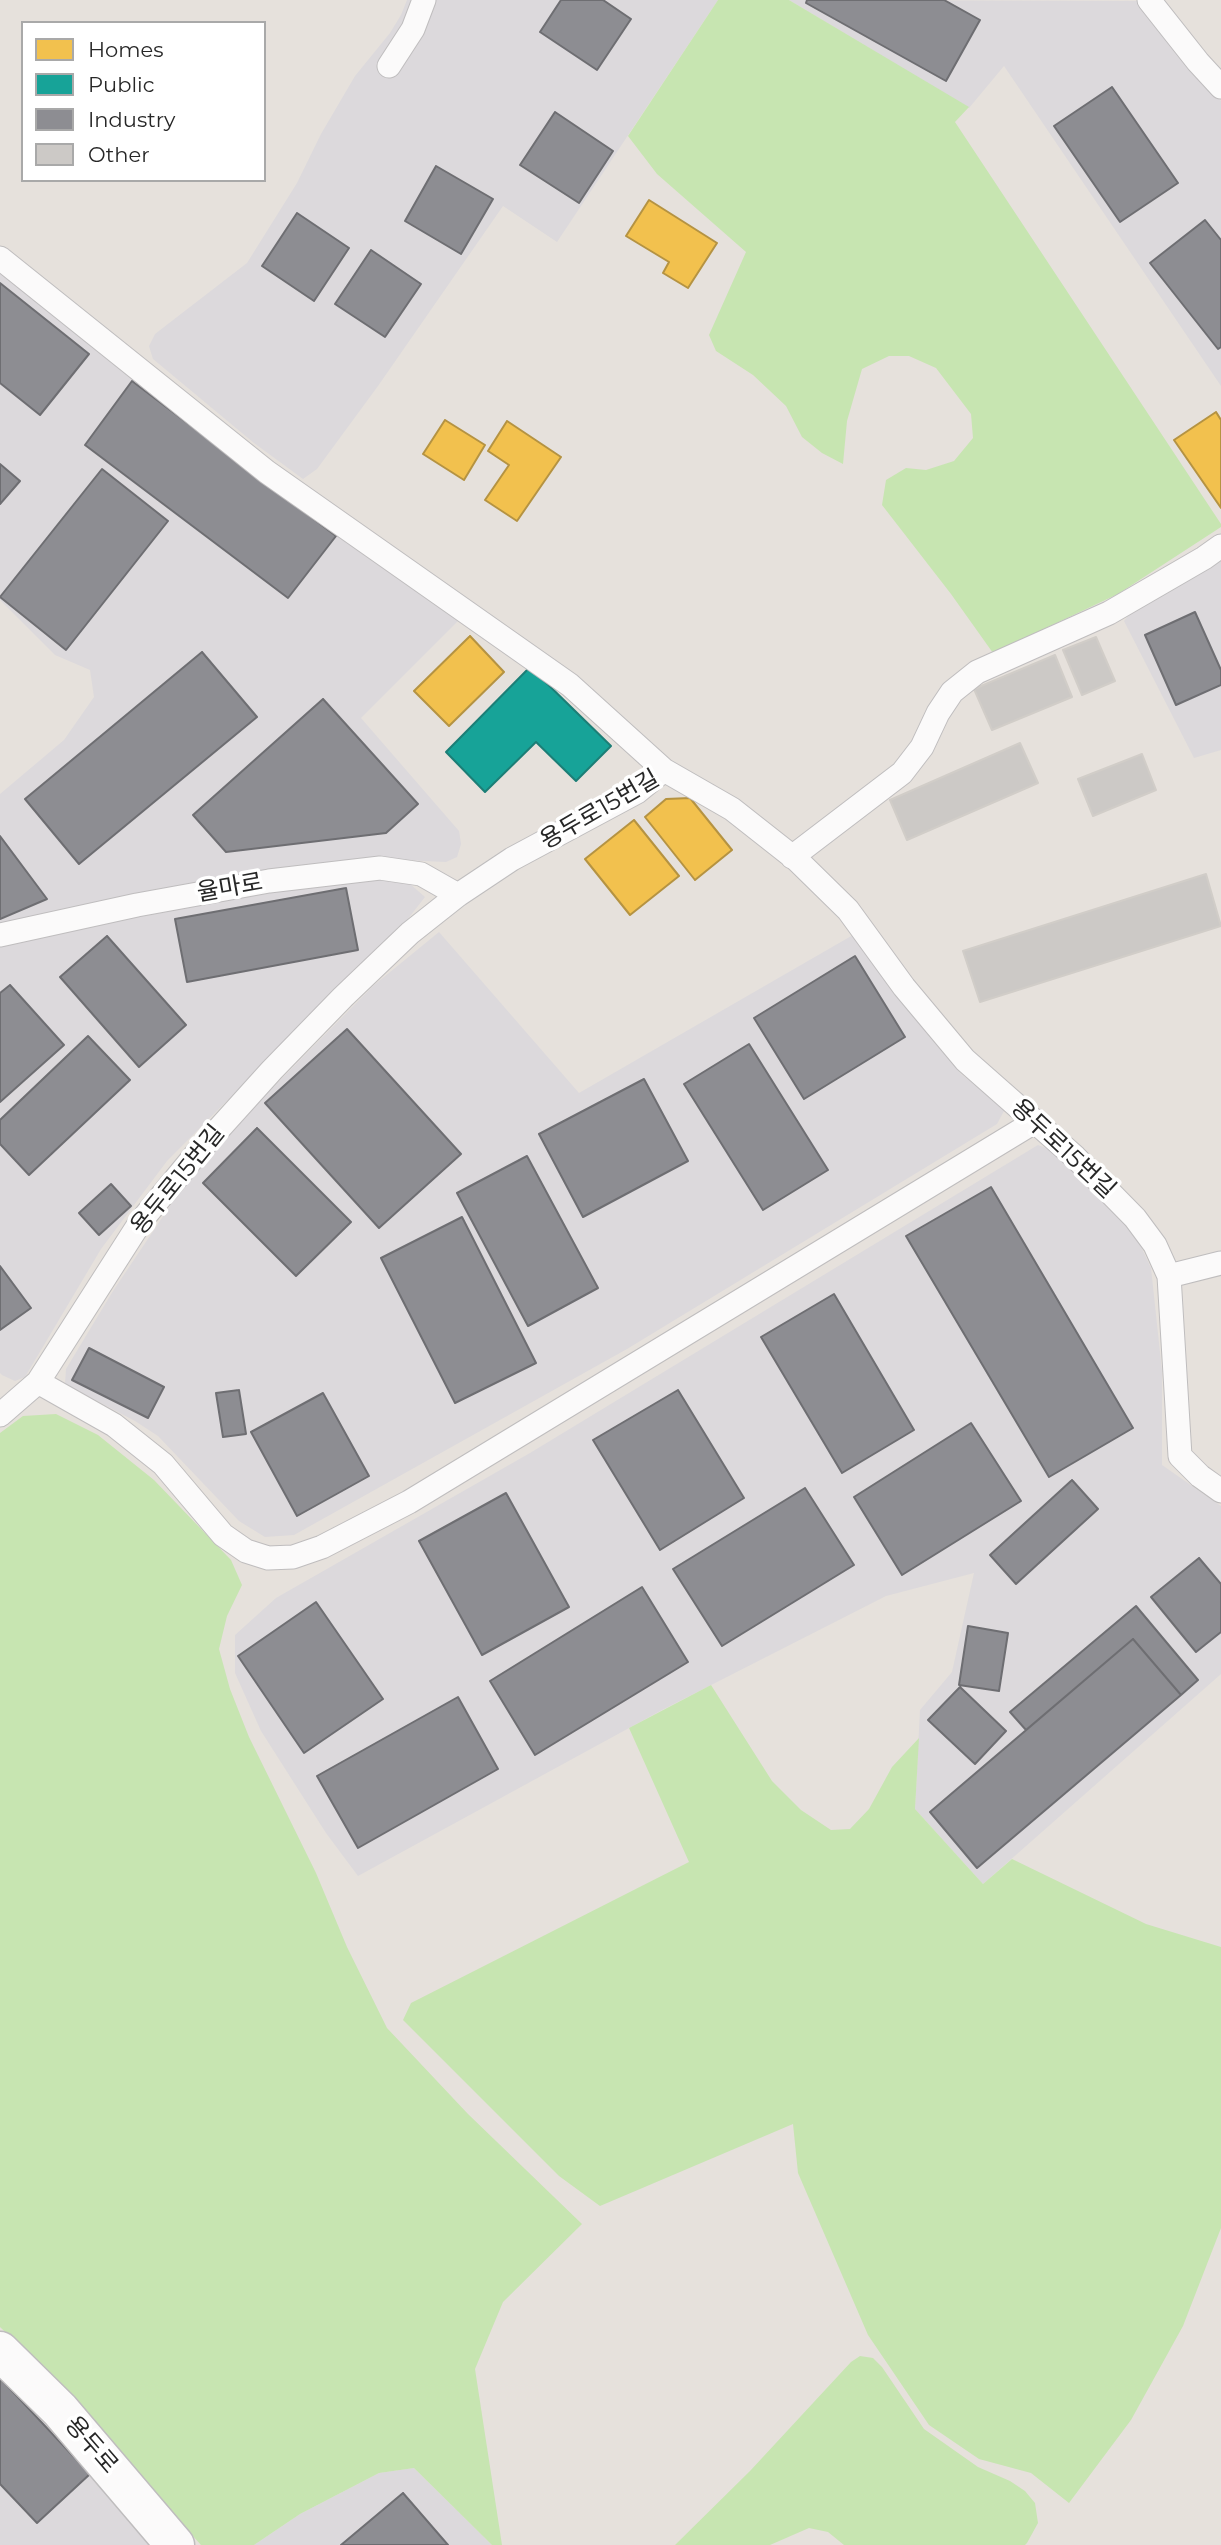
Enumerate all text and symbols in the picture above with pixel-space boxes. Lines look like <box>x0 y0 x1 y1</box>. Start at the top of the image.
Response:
legend <box>21 21 266 182</box>
text: Homes <box>88 37 163 62</box>
text: Public <box>88 72 155 97</box>
text: Industry <box>88 107 175 132</box>
text: Other <box>88 142 150 167</box>
street label: 용두로15번길 <box>535 764 665 856</box>
street label: 율마로 <box>195 868 265 908</box>
street label: 용두로15번길 <box>1005 1093 1121 1205</box>
street label: 용두로15번길 <box>125 1119 231 1241</box>
street label: 용두로 <box>58 2411 124 2479</box>

